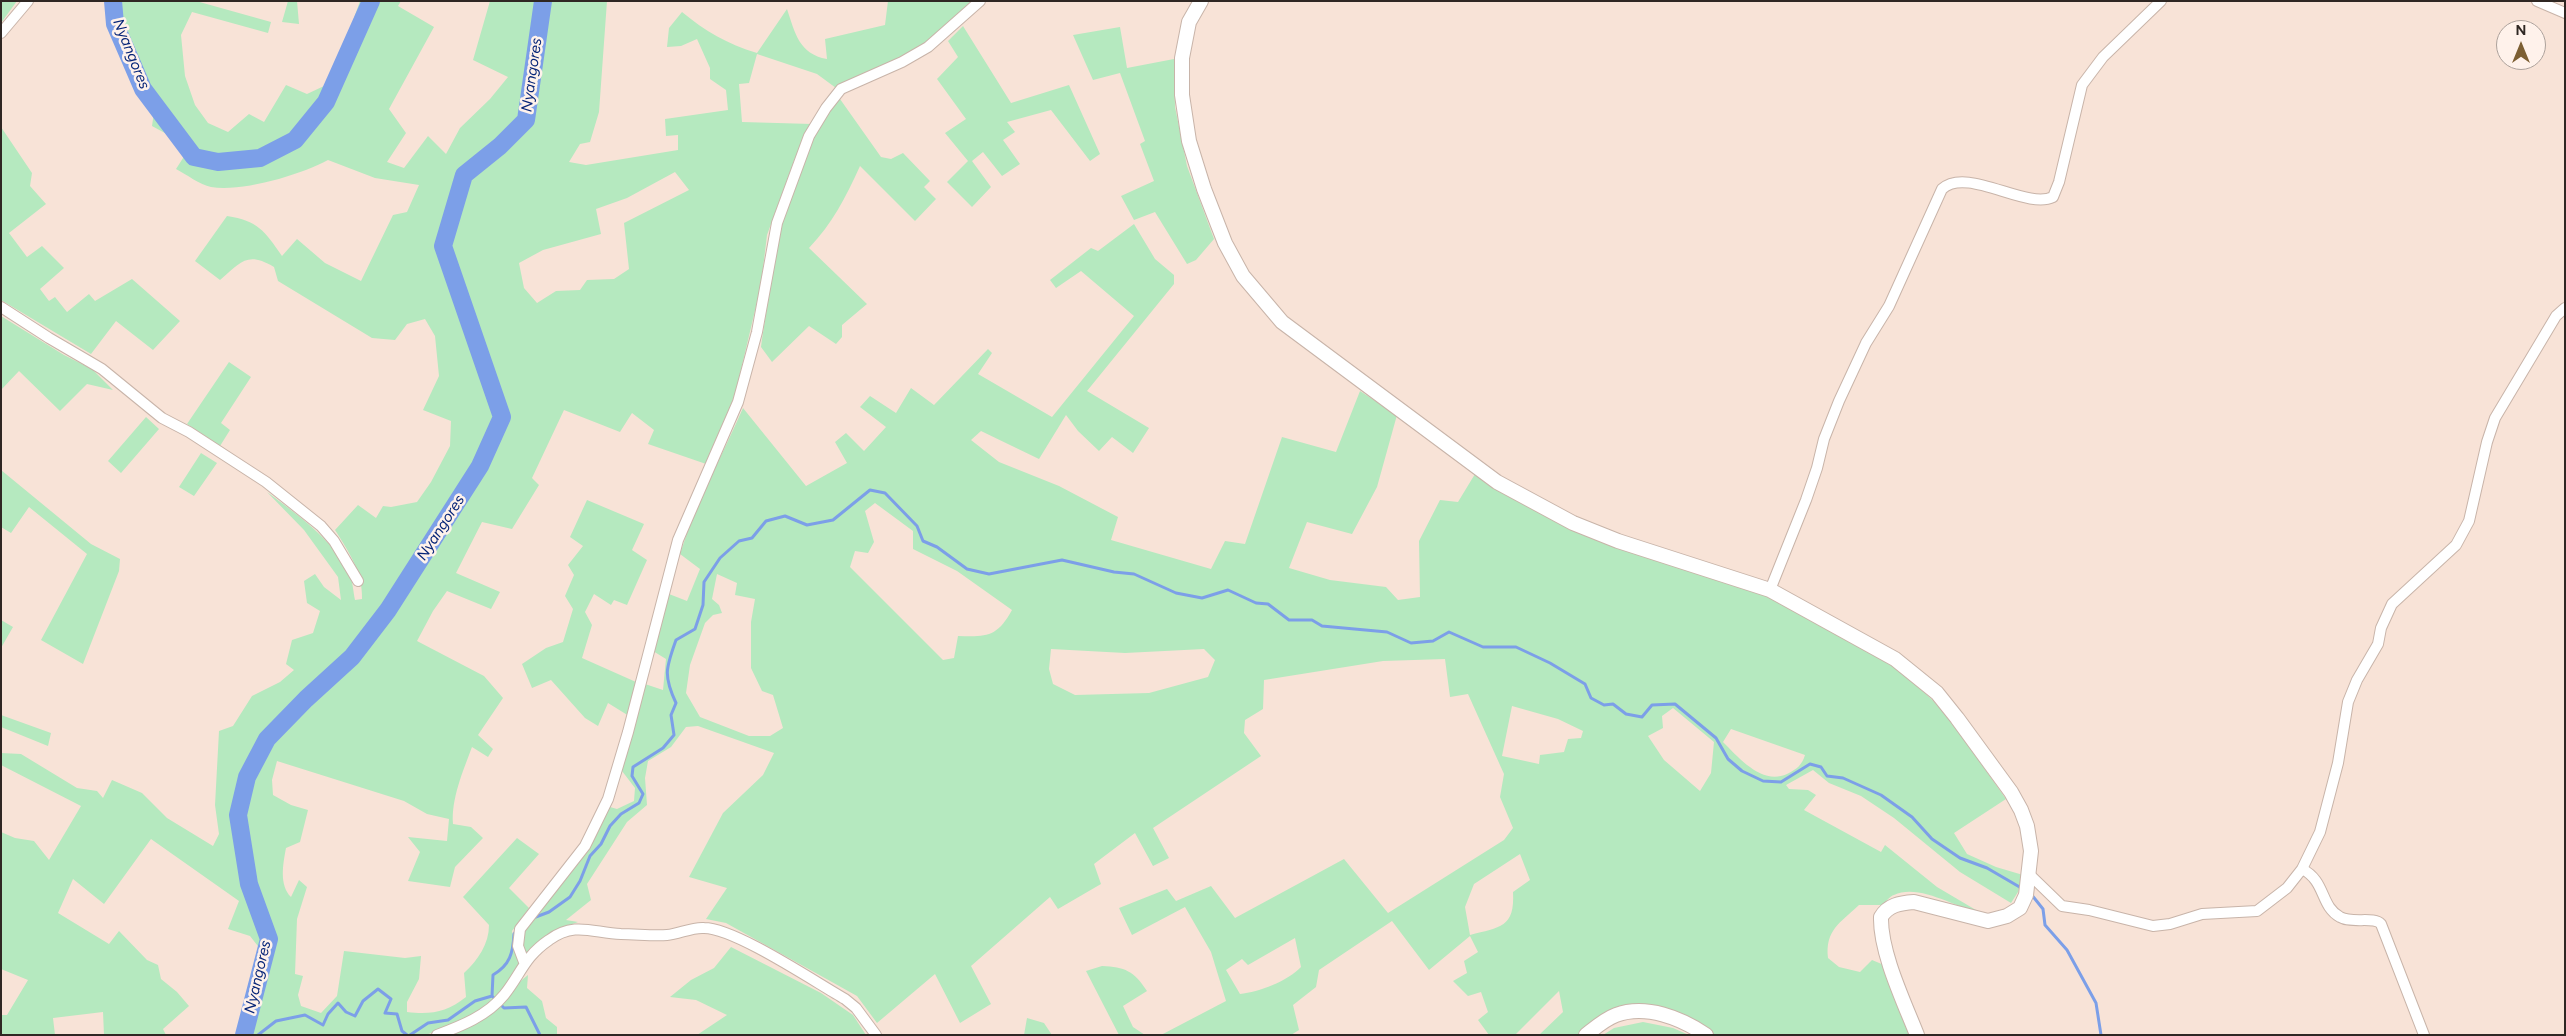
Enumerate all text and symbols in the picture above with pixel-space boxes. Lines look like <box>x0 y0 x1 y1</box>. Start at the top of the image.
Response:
water label: Nyangores <box>109 16 153 92</box>
north arrow <box>2496 20 2546 70</box>
text: N <box>2516 22 2526 39</box>
water label: Nyangores <box>518 37 546 113</box>
water label: Nyangores <box>413 492 469 564</box>
water label: Nyangores <box>241 939 275 1015</box>

